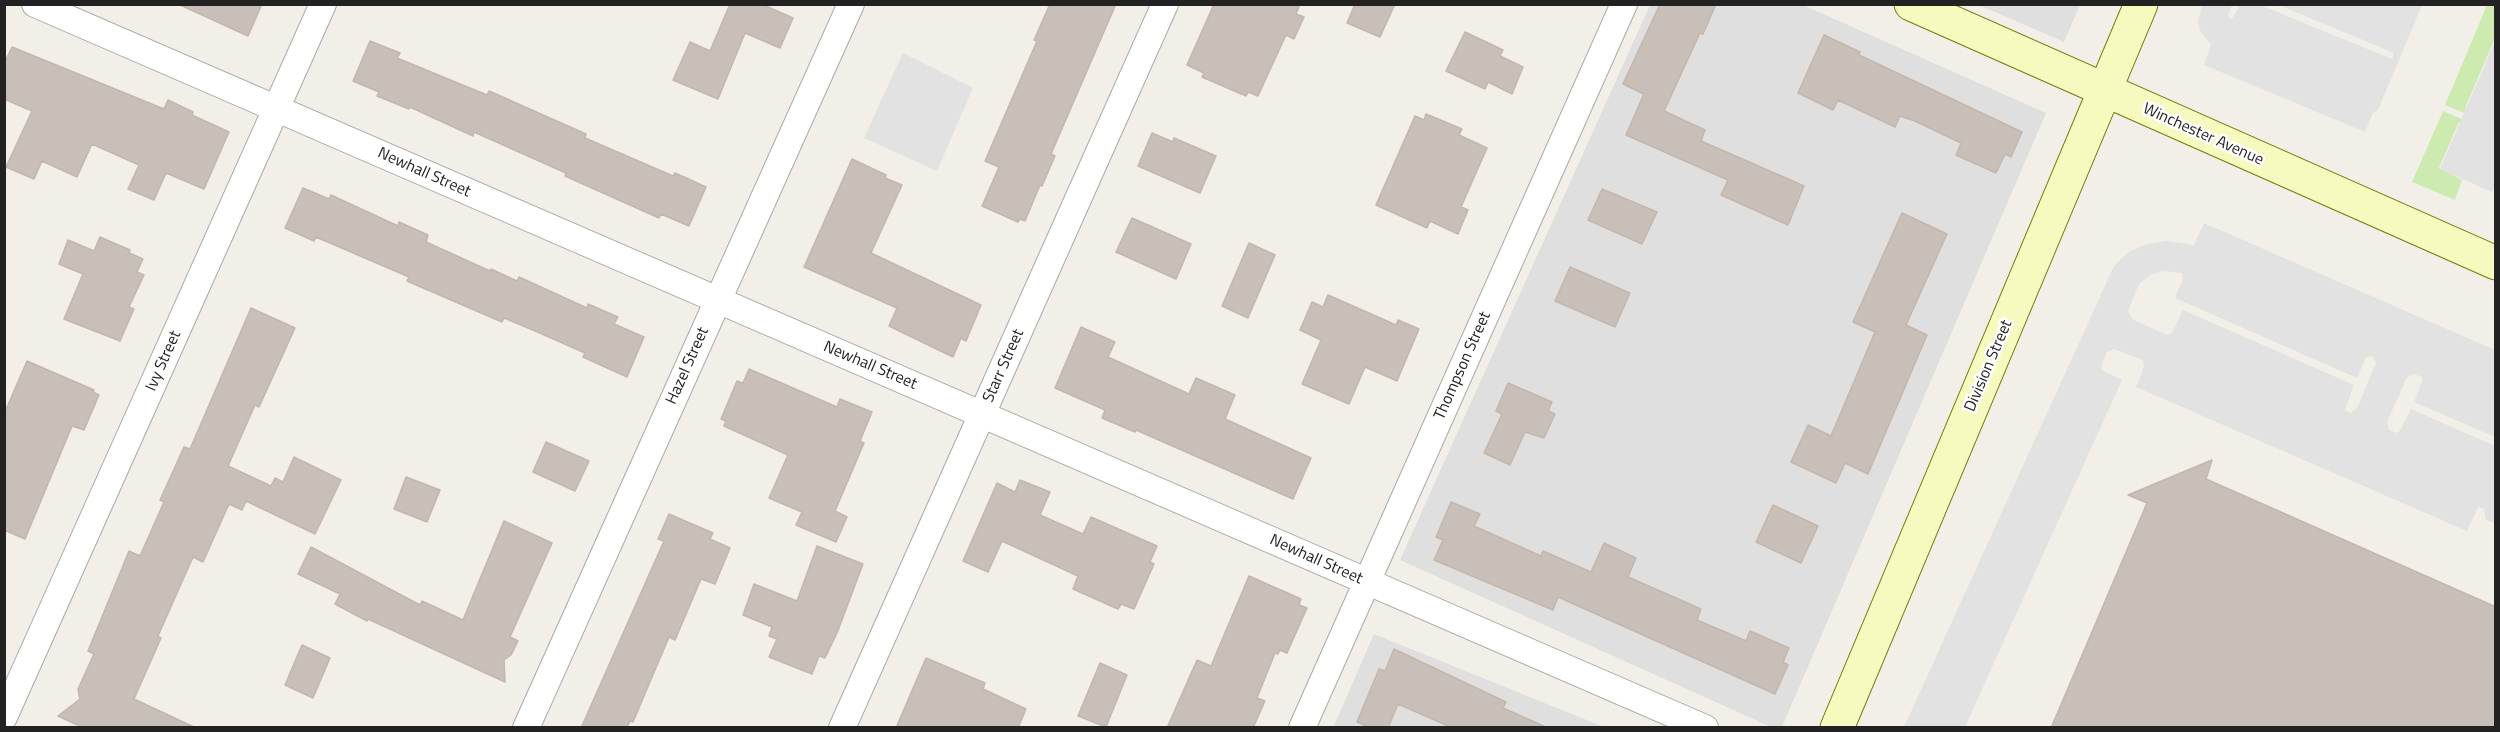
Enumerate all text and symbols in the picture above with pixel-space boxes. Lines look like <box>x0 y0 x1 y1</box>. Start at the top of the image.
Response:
street label: Winchester Avenue <box>2140 100 2266 170</box>
street label: Newhall Street <box>375 144 473 202</box>
street label: Thompson Street <box>1431 309 1495 423</box>
street label: Division Street <box>1961 317 2017 415</box>
street label: Hazel Street <box>662 324 714 408</box>
street label: Starr Street <box>979 326 1029 406</box>
street label: Ivy Street <box>142 328 186 394</box>
street label: Newhall Street <box>820 338 920 394</box>
street label: Newhall Street <box>1267 531 1365 589</box>

